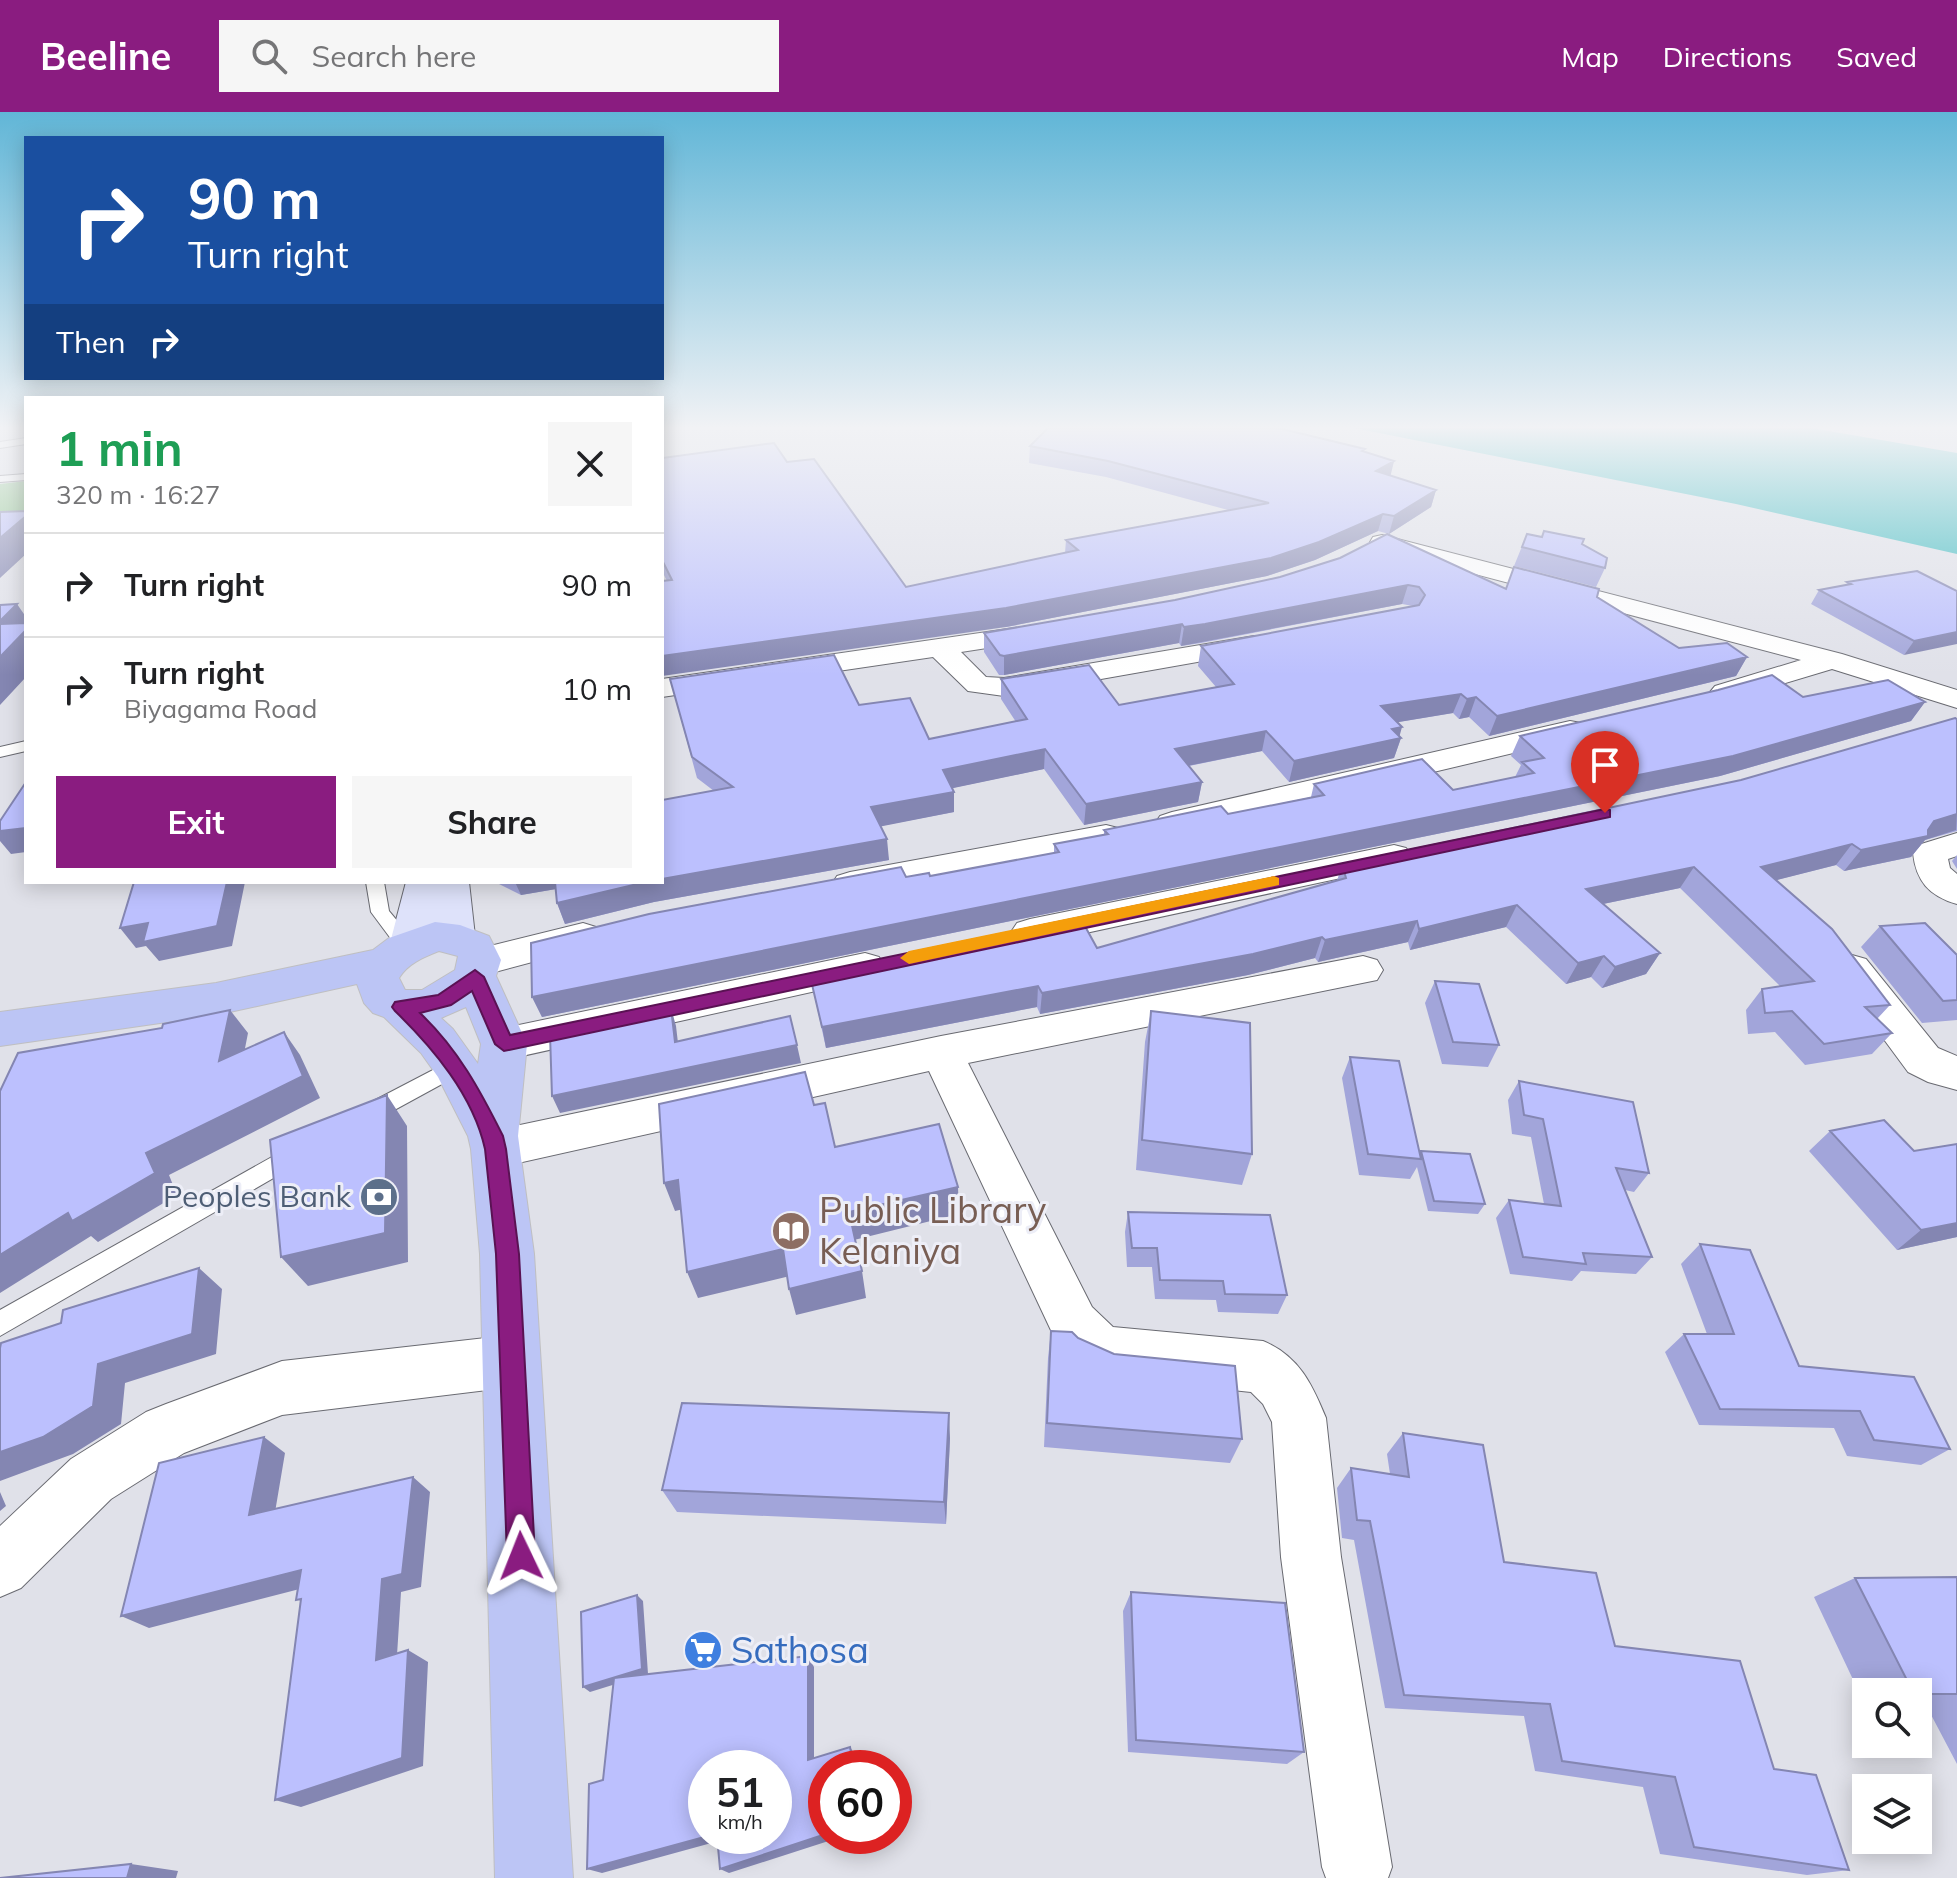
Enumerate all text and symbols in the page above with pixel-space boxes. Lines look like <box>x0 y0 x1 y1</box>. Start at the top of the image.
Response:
search box <box>219 20 779 92</box>
text: Beeline <box>40 32 171 80</box>
icon: search <box>247 34 291 78</box>
text: Search here <box>311 37 476 75</box>
text: Map <box>1561 39 1619 74</box>
text: Directions <box>1663 39 1792 74</box>
text: Saved <box>1836 39 1917 74</box>
text: 90 m <box>188 163 321 233</box>
icon: right <box>56 168 160 272</box>
text: Turn right <box>188 232 349 277</box>
icon: right <box>142 320 186 364</box>
text: Then <box>56 323 126 361</box>
text: 1 min <box>56 418 183 478</box>
button: close <box>548 422 632 506</box>
text: 320 m · 16:27 <box>56 478 220 511</box>
icon: right <box>56 563 100 607</box>
text: Turn right <box>124 566 264 604</box>
text: 90 m <box>562 566 632 604</box>
text: Turn right <box>124 654 264 692</box>
icon: right <box>56 667 100 711</box>
text: 10 m <box>562 670 632 708</box>
text: Biyagama Road <box>124 692 317 725</box>
pin <box>1571 731 1639 813</box>
icon: arrive <box>1583 743 1627 787</box>
button: Exit <box>56 776 336 868</box>
button: Share <box>352 776 632 868</box>
bank icon: Peoples Bank <box>358 1176 400 1218</box>
place label: Peoples Bank <box>163 1177 352 1215</box>
place label: Public Library Kelaniya <box>819 1187 1046 1273</box>
library icon: Public Library Kelaniya <box>770 1210 812 1252</box>
position arrow <box>479 1514 563 1598</box>
place label: Sathosa <box>731 1627 869 1672</box>
supermarket icon: Sathosa <box>682 1629 724 1671</box>
map controls <box>1852 1678 1932 1854</box>
button: search <box>1852 1678 1932 1758</box>
speed limit sign: 60 <box>808 1750 912 1854</box>
text: 51 <box>716 1767 764 1817</box>
button: layers <box>1852 1774 1932 1854</box>
text: km/h <box>717 1809 763 1834</box>

